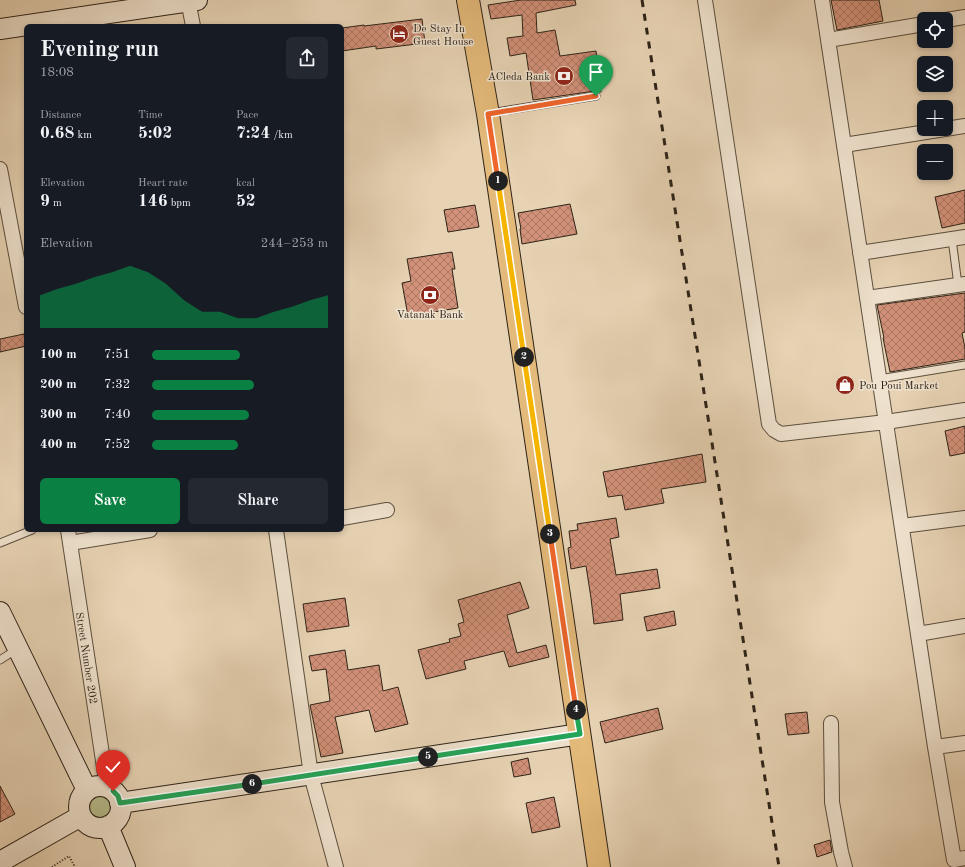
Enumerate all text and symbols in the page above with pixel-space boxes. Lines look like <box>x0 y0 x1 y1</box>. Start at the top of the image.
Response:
map controls <box>917 12 953 180</box>
button: locate <box>917 12 953 48</box>
hotel icon: De Stay In Guest House <box>388 23 410 45</box>
place label: De Stay In Guest House <box>413 24 473 48</box>
button: share <box>286 37 328 79</box>
text: Evening run <box>40 39 159 61</box>
pin <box>579 55 613 96</box>
button: layers <box>917 56 953 92</box>
icon: arrive <box>585 61 607 83</box>
bank icon: ACleda Bank <box>553 65 575 87</box>
text: 18:08 <box>40 66 74 79</box>
place label: ACleda Bank <box>488 72 550 83</box>
button: + <box>917 100 953 136</box>
text: Distance <box>40 110 81 121</box>
text: Time <box>138 110 163 121</box>
text: Pace <box>236 110 258 121</box>
text: 0.68 <box>40 125 74 142</box>
text: 5:02 <box>138 125 172 142</box>
text: 7:24 <box>236 125 270 142</box>
text: km <box>74 130 92 141</box>
text: /km <box>270 130 293 141</box>
button: − <box>917 144 953 180</box>
pin: 1 <box>488 171 508 191</box>
text: 1 <box>495 175 501 186</box>
text: Elevation <box>40 178 85 189</box>
text: Heart rate <box>138 178 187 189</box>
text: kcal <box>236 178 255 189</box>
text: 9 <box>40 193 50 210</box>
text: 146 <box>138 193 168 210</box>
text: 52 <box>236 193 256 210</box>
text: m <box>50 198 62 209</box>
text: bpm <box>168 198 191 209</box>
text: Elevation <box>40 237 93 250</box>
text: 244–253 m <box>261 237 328 250</box>
bank icon: Vatanak Bank <box>419 284 441 306</box>
place label: Vatanak Bank <box>396 310 464 321</box>
pin: 2 <box>514 347 534 367</box>
text: 100 m <box>40 348 77 361</box>
text: 7:51 <box>104 348 130 361</box>
text: 2 <box>521 351 527 362</box>
shop icon: Pou Poui Market <box>834 374 856 396</box>
text: 200 m <box>40 378 77 391</box>
text: 7:32 <box>104 378 130 391</box>
place label: Pou Poui Market <box>859 381 939 392</box>
text: 300 m <box>40 408 77 421</box>
text: 7:40 <box>104 408 130 421</box>
text: 400 m <box>40 438 77 451</box>
text: 7:52 <box>104 438 130 451</box>
button: Save <box>40 478 180 524</box>
button: Share <box>188 478 328 524</box>
pin: 3 <box>540 524 560 544</box>
text: 3 <box>547 528 553 539</box>
street label: Street Number 202 <box>73 612 98 705</box>
pin: 4 <box>566 700 586 720</box>
text: 4 <box>573 704 579 715</box>
pin: 5 <box>418 747 438 767</box>
pin <box>96 750 130 791</box>
text: 5 <box>425 751 431 762</box>
icon: check <box>102 756 124 778</box>
pin: 6 <box>242 774 262 794</box>
text: 6 <box>249 778 255 789</box>

